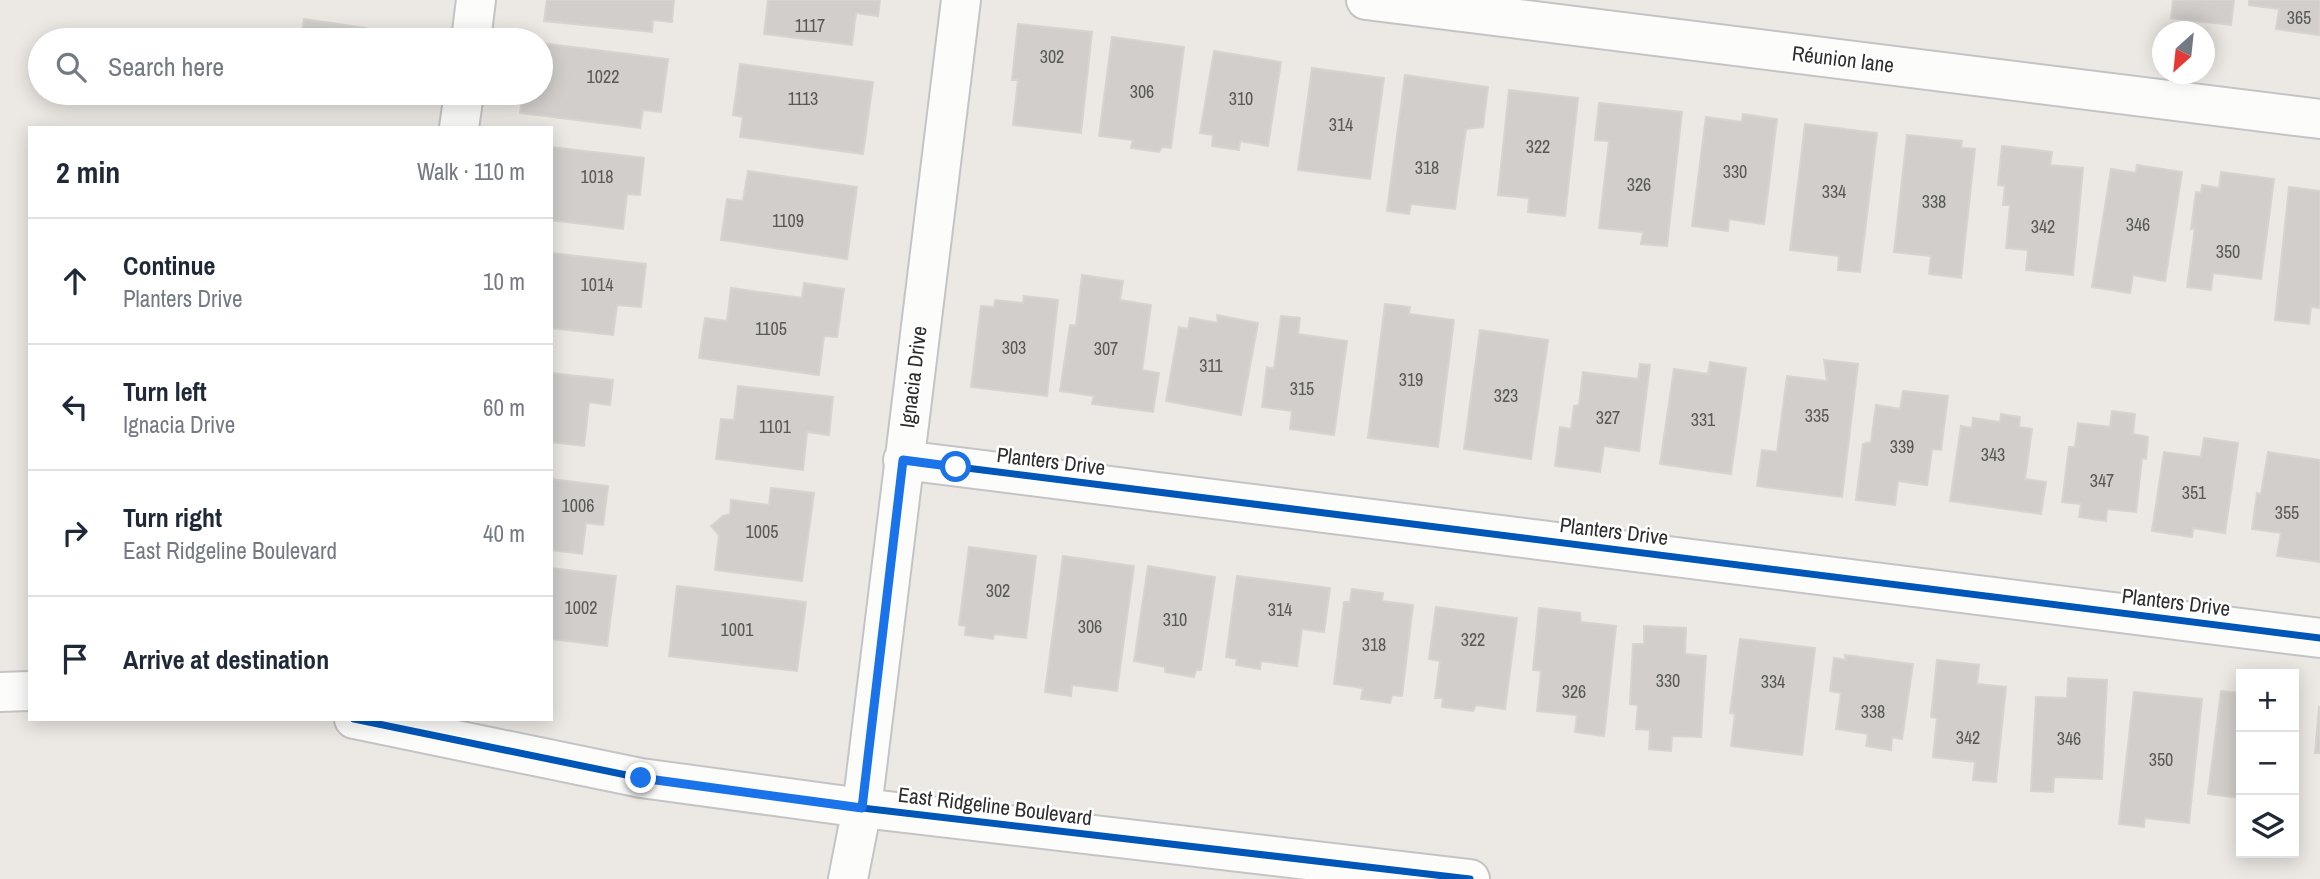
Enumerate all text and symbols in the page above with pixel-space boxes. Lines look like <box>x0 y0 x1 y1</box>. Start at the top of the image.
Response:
house number: 365 <box>2287 5 2311 30</box>
house number: 1117 <box>795 13 825 38</box>
north arrow <box>2152 21 2215 84</box>
search box <box>28 28 553 105</box>
street label: Réunion lane <box>1790 38 1896 80</box>
house number: 302 <box>1040 44 1064 69</box>
icon: search <box>52 48 90 86</box>
text: Search here <box>108 49 224 84</box>
house number: 1022 <box>587 64 619 89</box>
house number: 306 <box>1130 79 1154 104</box>
house number: 1113 <box>788 86 818 111</box>
house number: 310 <box>1229 86 1253 111</box>
house number: 314 <box>1329 112 1353 137</box>
house number: 322 <box>1526 134 1550 159</box>
text: 2 min <box>56 152 120 192</box>
house number: 318 <box>1415 155 1439 180</box>
text: Walk · 110 m <box>417 156 525 187</box>
house number: 330 <box>1723 159 1747 184</box>
house number: 1018 <box>581 164 613 189</box>
house number: 326 <box>1627 172 1651 197</box>
house number: 334 <box>1822 179 1846 204</box>
house number: 338 <box>1922 189 1946 214</box>
house number: 1109 <box>772 208 804 233</box>
house number: 346 <box>2126 212 2150 237</box>
house number: 342 <box>2031 214 2055 239</box>
house number: 350 <box>2216 239 2240 264</box>
text: Continue <box>123 248 215 283</box>
icon: ahead <box>56 262 94 300</box>
text: 10 m <box>483 266 525 297</box>
house number: 1014 <box>581 272 613 297</box>
text: Planters Drive <box>123 283 243 314</box>
house number: 1105 <box>755 316 787 341</box>
street label: Ignacia Drive <box>892 324 934 430</box>
house number: 303 <box>1002 335 1026 360</box>
house number: 307 <box>1094 336 1118 361</box>
house number: 311 <box>1199 353 1224 378</box>
house number: 319 <box>1399 367 1423 392</box>
text: Turn left <box>123 374 207 409</box>
house number: 315 <box>1290 376 1314 401</box>
house number: 323 <box>1494 383 1518 408</box>
icon: left <box>56 388 94 426</box>
text: 60 m <box>483 392 525 423</box>
house number: 335 <box>1805 403 1829 428</box>
house number: 327 <box>1596 405 1620 430</box>
house number: 331 <box>1691 407 1716 432</box>
text: Ignacia Drive <box>123 409 235 440</box>
house number: 1101 <box>759 414 792 439</box>
house number: 339 <box>1890 434 1914 459</box>
street label: Planters Drive <box>995 440 1107 482</box>
house number: 343 <box>1981 442 2005 467</box>
route start <box>940 451 971 482</box>
house number: 347 <box>2090 468 2114 493</box>
house number: 351 <box>2182 480 2207 505</box>
house number: 1006 <box>562 493 594 518</box>
text: Turn right <box>123 500 222 535</box>
house number: 355 <box>2275 500 2299 525</box>
street label: Planters Drive <box>1558 510 1670 552</box>
icon: right <box>56 514 94 552</box>
text: 40 m <box>483 518 525 549</box>
house number: 1005 <box>746 519 778 544</box>
text: East Ridgeline Boulevard <box>123 535 337 566</box>
house number: 302 <box>986 578 1010 603</box>
street label: Planters Drive <box>2120 581 2232 623</box>
house number: 1002 <box>565 595 597 620</box>
house number: 314 <box>1268 597 1292 622</box>
house number: 310 <box>1163 607 1187 632</box>
house number: 306 <box>1078 614 1102 639</box>
house number: 1001 <box>721 617 754 642</box>
house number: 322 <box>1461 627 1485 652</box>
house number: 318 <box>1362 632 1386 657</box>
icon: arrive <box>56 640 94 678</box>
text: Arrive at destination <box>123 642 329 677</box>
house number: 330 <box>1656 668 1680 693</box>
house number: 334 <box>1761 669 1785 694</box>
map controls <box>2236 669 2299 858</box>
button: + <box>2236 669 2299 732</box>
house number: 326 <box>1562 679 1586 704</box>
house number: 338 <box>1861 699 1885 724</box>
house number: 342 <box>1956 725 1980 750</box>
house number: 346 <box>2057 726 2081 751</box>
button: − <box>2236 732 2299 795</box>
house number: 350 <box>2149 747 2173 772</box>
route end <box>625 762 656 793</box>
street label: East Ridgeline Boulevard <box>896 780 1094 832</box>
button: layers <box>2236 795 2299 858</box>

